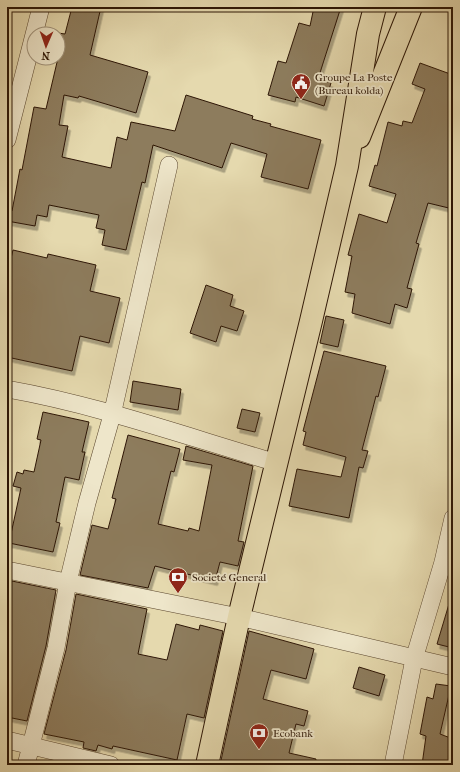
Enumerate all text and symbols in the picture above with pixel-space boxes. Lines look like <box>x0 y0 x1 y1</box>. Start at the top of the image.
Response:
north arrow <box>26 26 66 66</box>
text: N <box>41 49 50 62</box>
place label: Groupe La Poste (Bureau kolda) <box>315 71 393 97</box>
public building icon: Groupe La Poste (Bureau kolda) <box>290 72 312 100</box>
bank icon: Societé General <box>167 566 189 594</box>
place label: Societé General <box>192 571 266 584</box>
bank icon: Ecobank <box>248 722 270 750</box>
place label: Ecobank <box>273 727 313 740</box>

